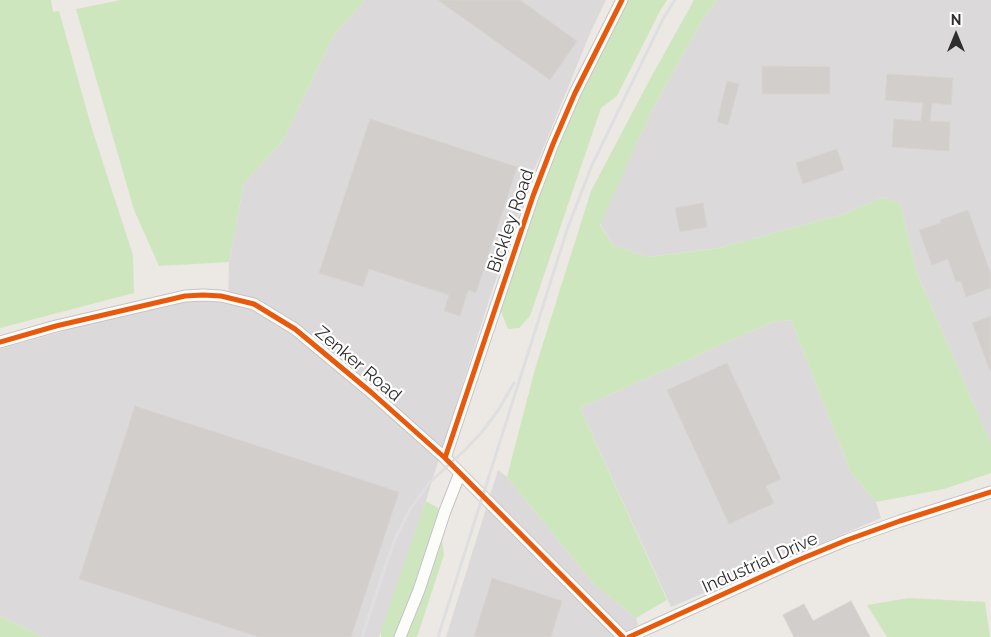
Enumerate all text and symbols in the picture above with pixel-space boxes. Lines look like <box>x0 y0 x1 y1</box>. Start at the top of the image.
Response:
north arrow <box>931 10 981 60</box>
text: N <box>951 12 961 28</box>
street label: Bickley Road <box>483 166 539 276</box>
street label: Zenker Road <box>311 322 405 406</box>
street label: Industrial Drive <box>699 528 821 598</box>

